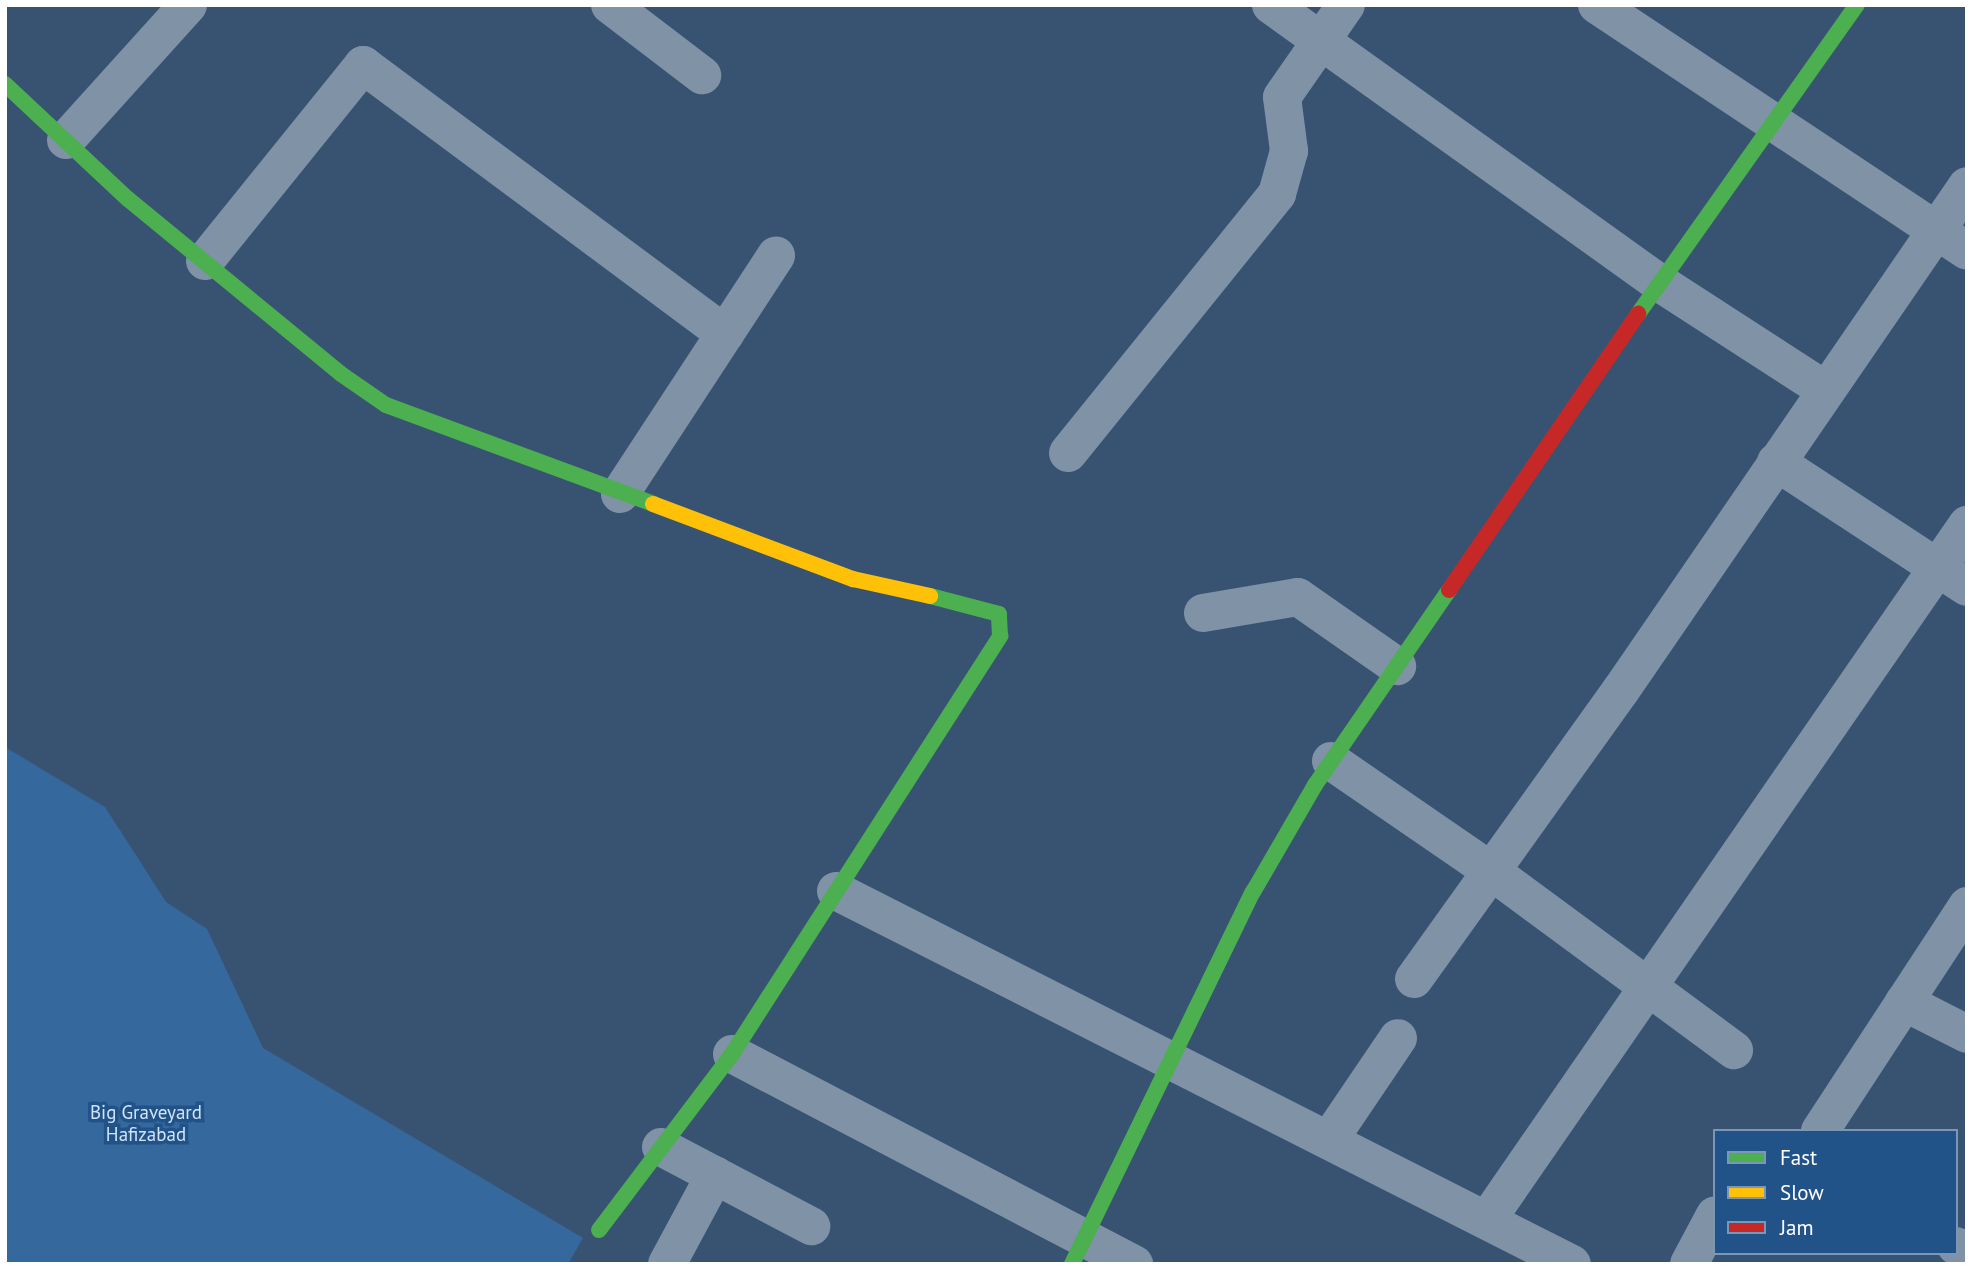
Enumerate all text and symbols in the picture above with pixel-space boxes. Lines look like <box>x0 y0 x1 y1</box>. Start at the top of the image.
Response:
park label: Big Graveyard Hafizabad <box>90 1102 202 1146</box>
legend <box>1713 1129 1958 1255</box>
text: Fast <box>1780 1144 1817 1171</box>
text: Slow <box>1780 1179 1824 1206</box>
text: Jam <box>1780 1214 1814 1241</box>

